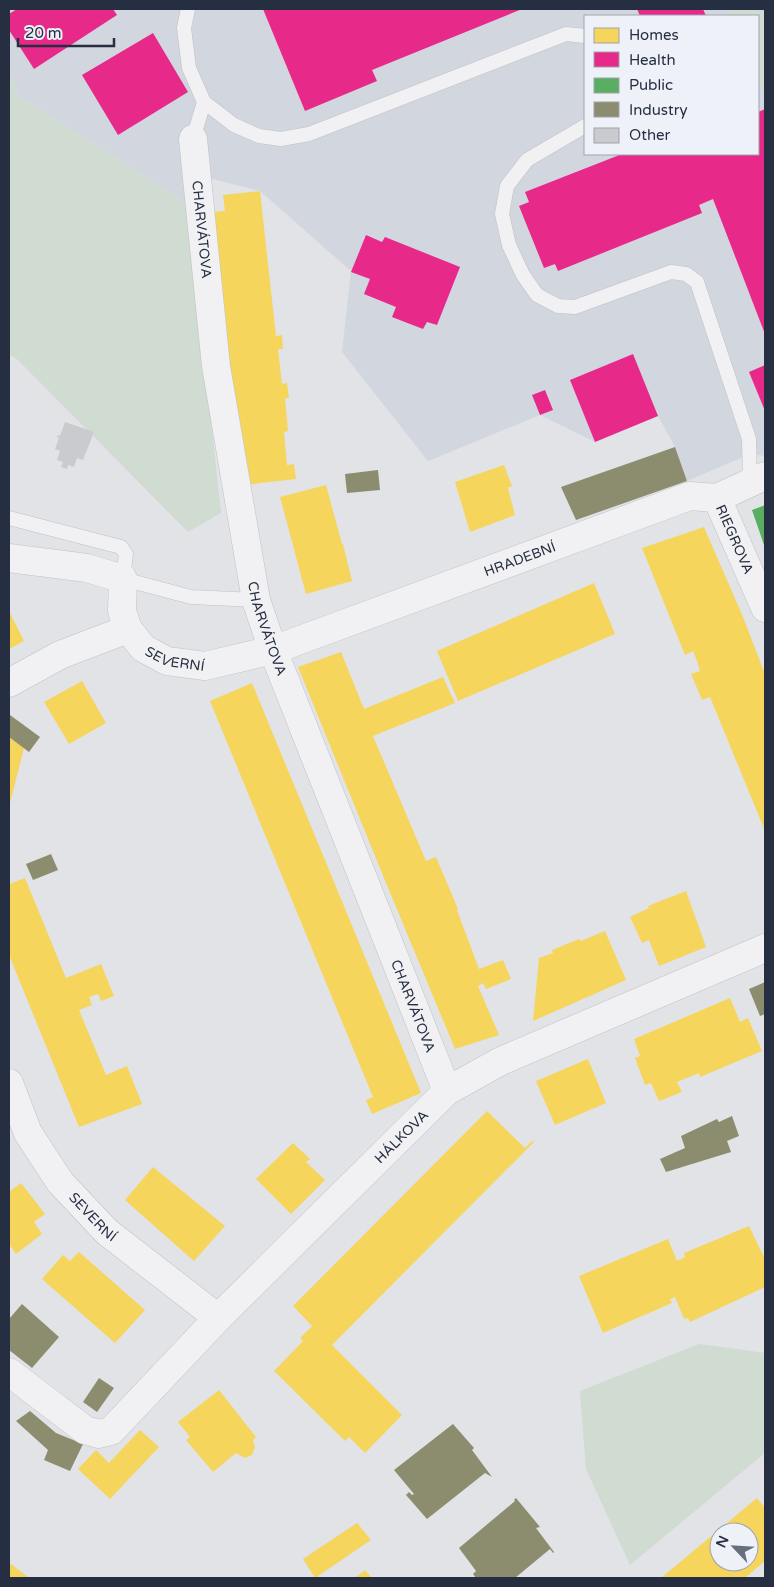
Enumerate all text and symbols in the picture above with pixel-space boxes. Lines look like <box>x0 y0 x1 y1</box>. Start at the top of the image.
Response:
scale bar <box>18 15 114 47</box>
legend <box>584 15 759 155</box>
text: 20 m <box>25 24 62 42</box>
text: Homes <box>629 26 679 44</box>
text: Health <box>629 51 676 69</box>
text: Public <box>629 76 673 94</box>
text: Industry <box>629 101 688 119</box>
text: Other <box>629 126 671 144</box>
street label: CHARVÁTOVA <box>189 180 216 279</box>
street label: RIEGROVA <box>712 502 758 577</box>
street label: HRADEBNÍ <box>481 538 558 580</box>
street label: CHARVÁTOVA <box>244 580 291 678</box>
street label: SEVERNÍ <box>142 642 206 674</box>
street label: CHARVÁTOVA <box>387 957 439 1055</box>
street label: HÁLKOVA <box>371 1106 432 1167</box>
street label: SEVERNÍ <box>66 1189 120 1245</box>
north arrow <box>709 1522 759 1572</box>
text: N <box>713 1533 733 1550</box>

